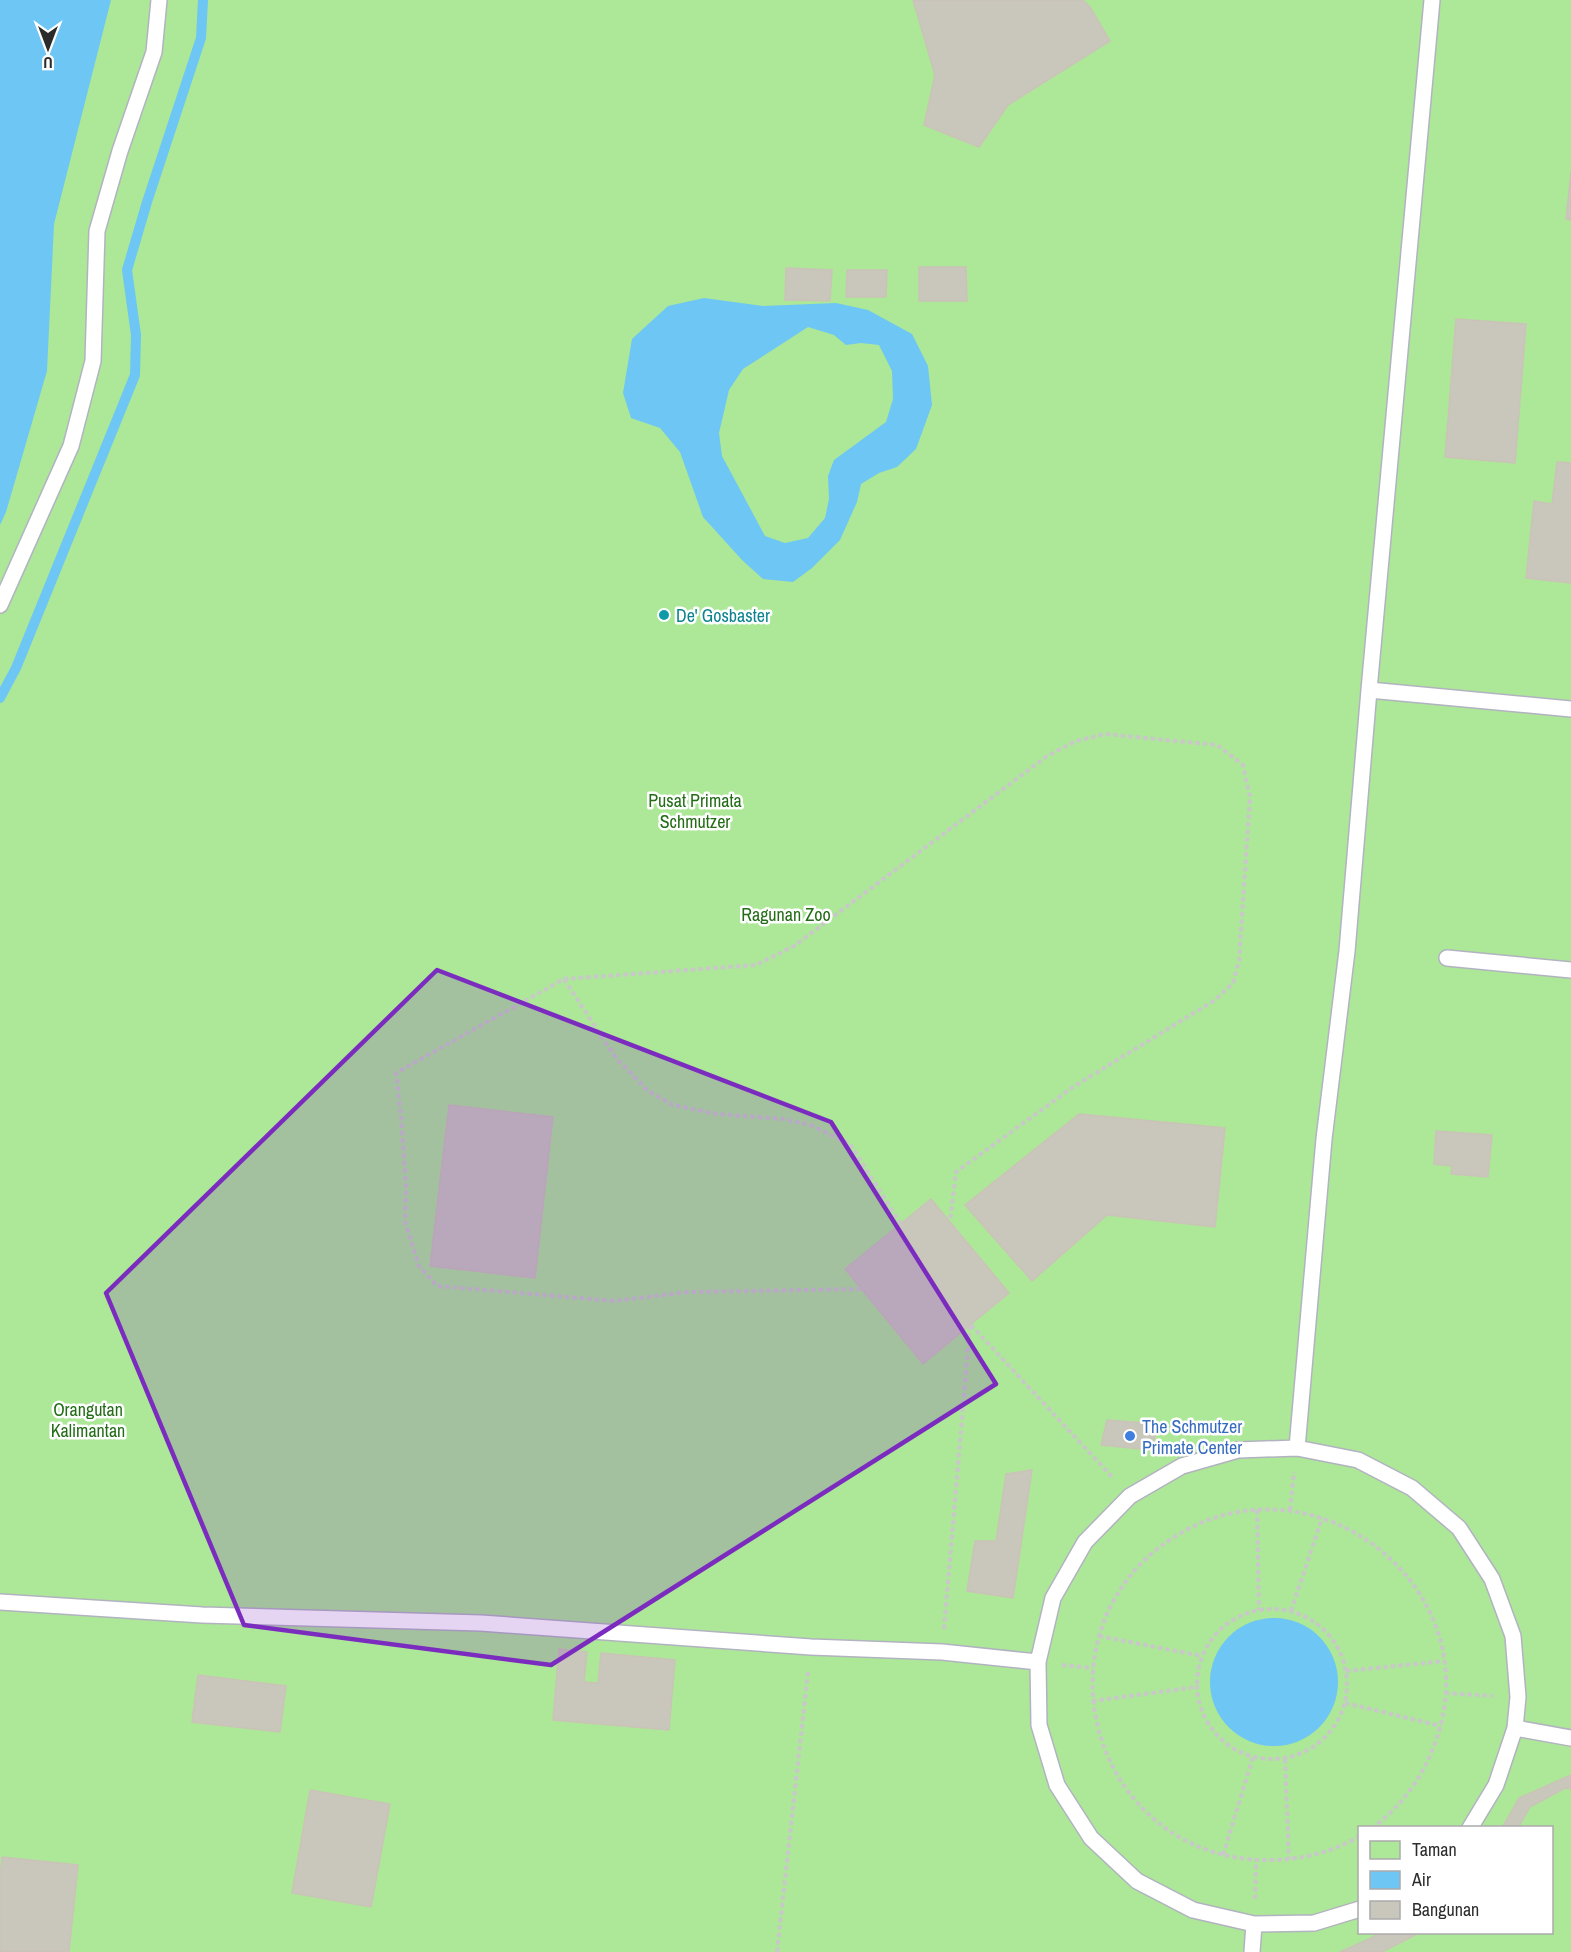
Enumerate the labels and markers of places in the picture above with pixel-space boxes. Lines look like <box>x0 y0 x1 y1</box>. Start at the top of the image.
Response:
place label: De' Gosbaster <box>676 603 770 628</box>
marker: De' Gosbaster <box>657 608 671 622</box>
place label: The Schmutzer Primate Center <box>1142 1414 1242 1460</box>
marker: The Schmutzer Primate Center <box>1123 1429 1137 1443</box>

